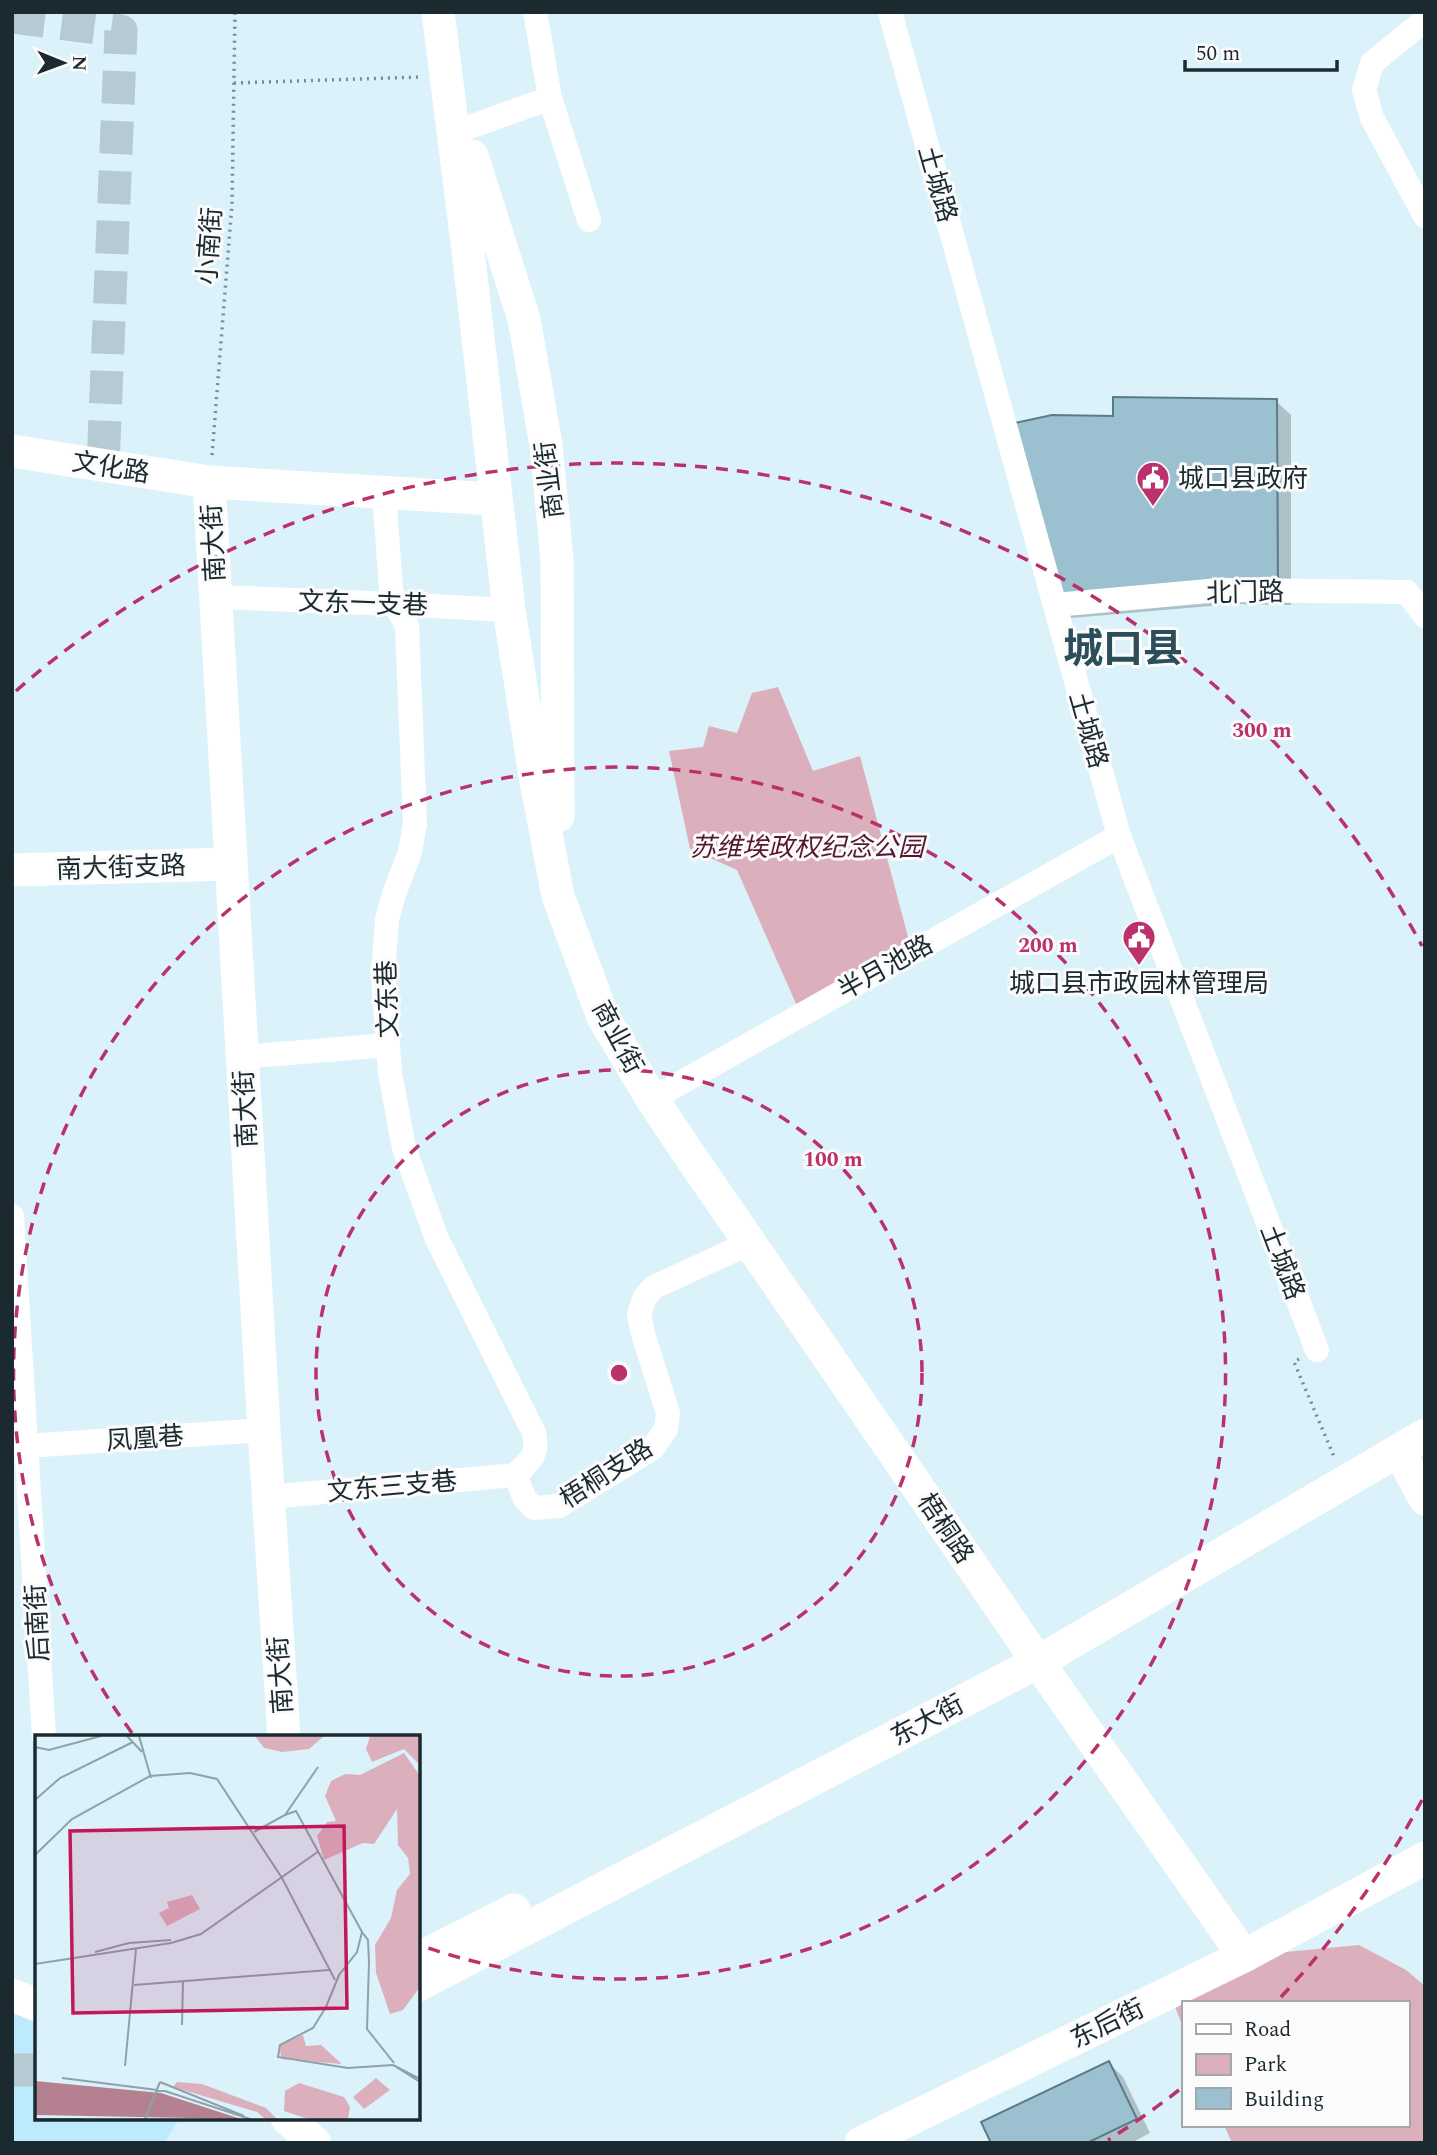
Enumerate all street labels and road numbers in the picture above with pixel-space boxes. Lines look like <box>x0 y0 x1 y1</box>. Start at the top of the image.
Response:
street label: 土城路 <box>907 141 967 227</box>
street label: 小南街 <box>187 206 233 286</box>
street label: 商业街 <box>525 439 575 521</box>
street label: 文化路 <box>69 442 152 494</box>
street label: 南大街 <box>192 503 236 583</box>
street label: 北门路 <box>1206 572 1284 614</box>
street label: 文东一支巷 <box>297 582 429 626</box>
street label: 土城路 <box>1058 687 1118 773</box>
street label: 南大街支路 <box>55 846 187 890</box>
street label: 半月池路 <box>830 925 941 1011</box>
street label: 文东巷 <box>367 959 409 1039</box>
street label: 商业街 <box>581 994 653 1081</box>
street label: 南大街 <box>224 1069 268 1149</box>
street label: 土城路 <box>1249 1219 1315 1306</box>
street label: 凤凰巷 <box>105 1416 185 1462</box>
street label: 梧桐支路 <box>552 1429 661 1519</box>
street label: 文东三支巷 <box>326 1461 459 1513</box>
street label: 梧桐路 <box>907 1485 984 1572</box>
street label: 后南街 <box>16 1583 60 1663</box>
street label: 南大街 <box>258 1635 304 1715</box>
street label: 东大街 <box>884 1685 971 1757</box>
street label: 东后街 <box>1064 1989 1151 2059</box>

